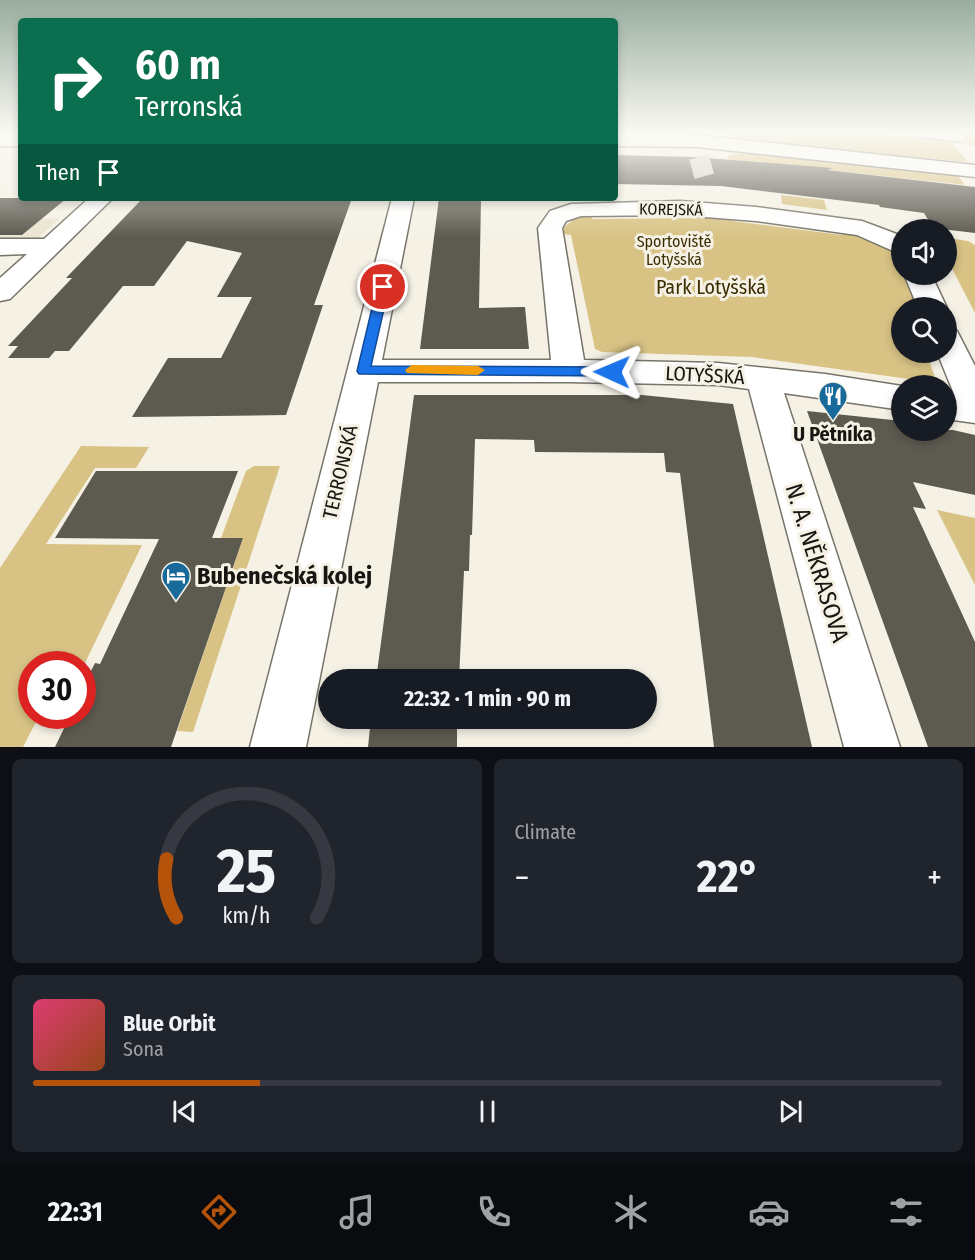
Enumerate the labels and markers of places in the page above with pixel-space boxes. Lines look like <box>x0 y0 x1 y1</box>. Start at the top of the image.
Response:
pin <box>357 261 408 312</box>
restaurant icon: U Pětníka <box>817 380 849 422</box>
place label: U Pětníka <box>793 422 873 446</box>
hotel icon: Bubenečská kolej <box>160 560 192 602</box>
place label: Bubenečská kolej <box>197 562 372 590</box>

